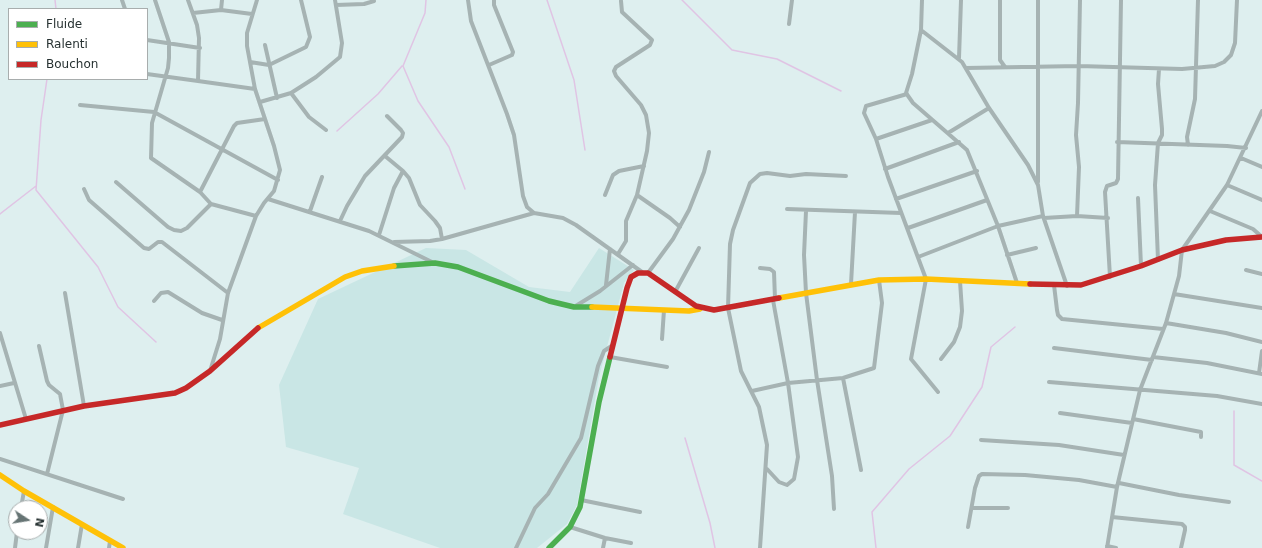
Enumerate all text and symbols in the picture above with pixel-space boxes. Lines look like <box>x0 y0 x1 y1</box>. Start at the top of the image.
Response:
legend <box>8 8 148 80</box>
text: Fluide <box>46 17 82 31</box>
text: Ralenti <box>46 37 88 51</box>
text: Bouchon <box>46 57 98 71</box>
north arrow <box>8 500 48 540</box>
text: N <box>32 517 47 528</box>

